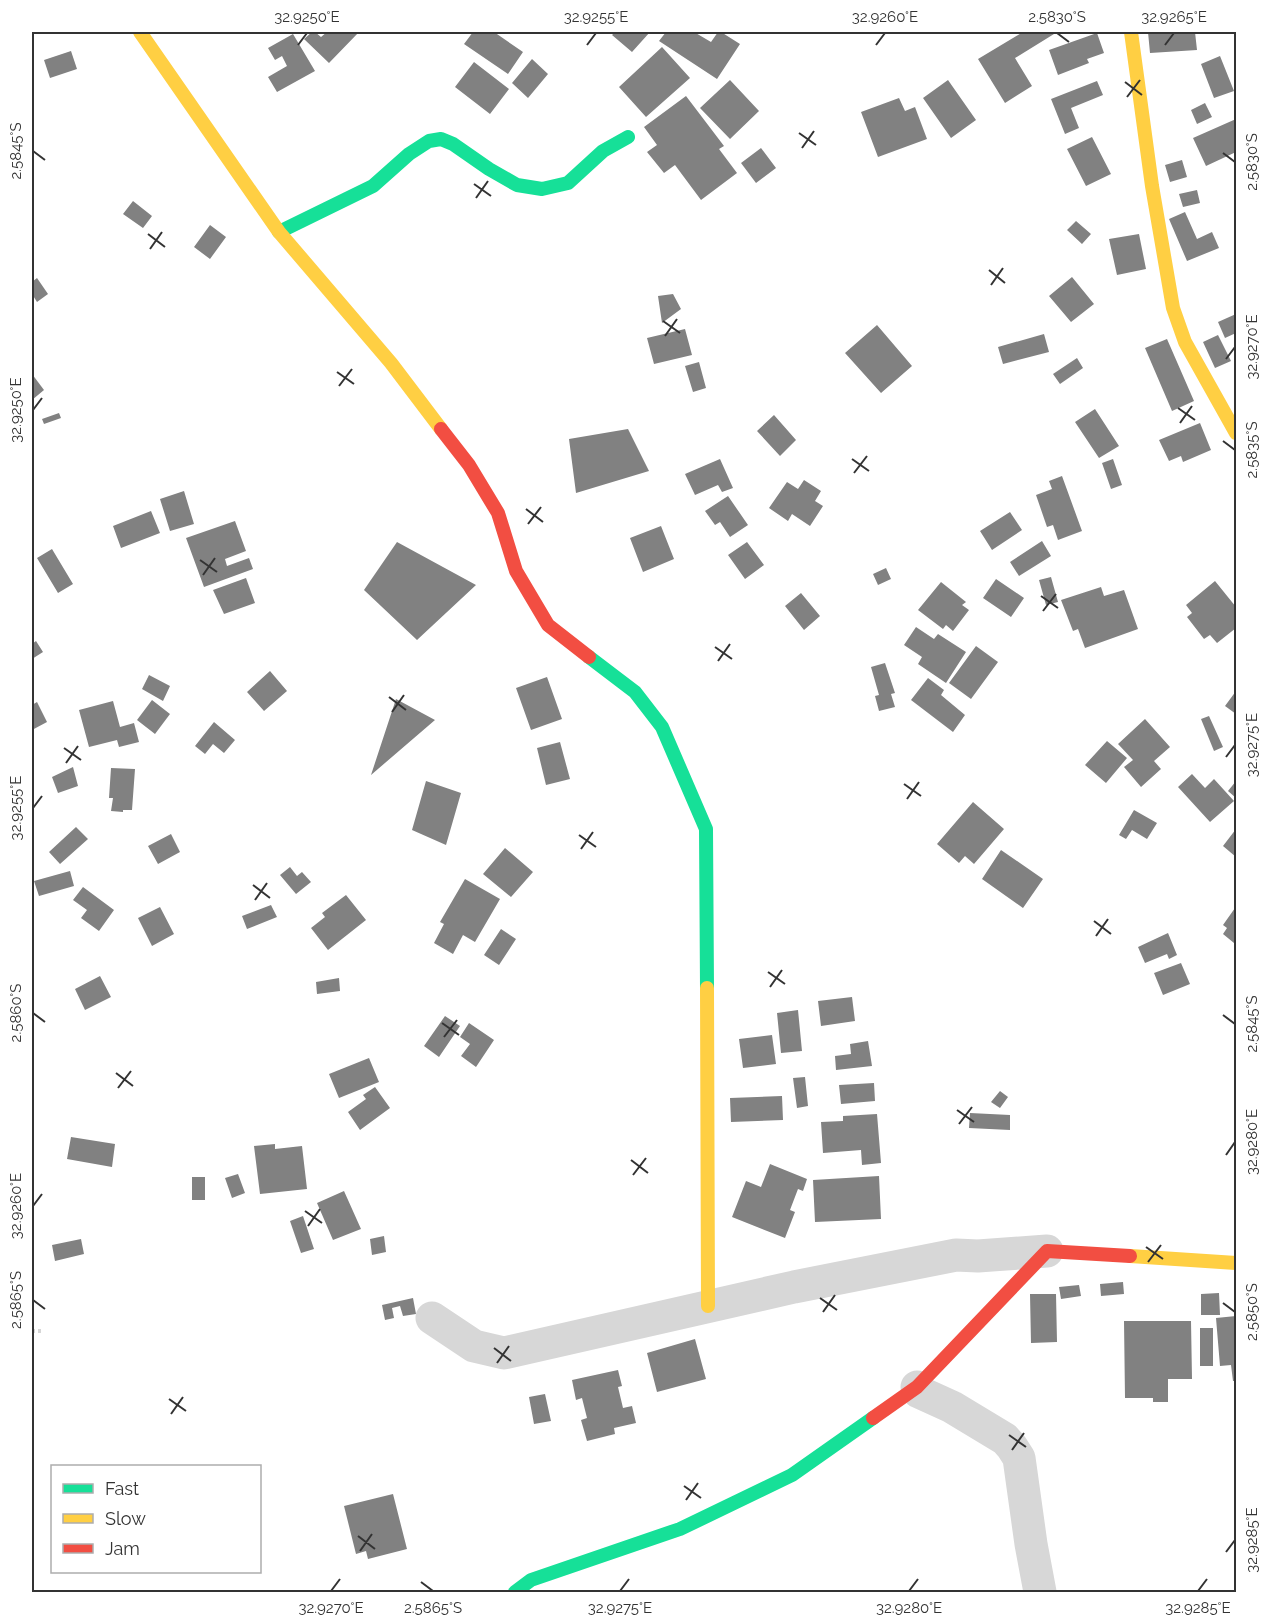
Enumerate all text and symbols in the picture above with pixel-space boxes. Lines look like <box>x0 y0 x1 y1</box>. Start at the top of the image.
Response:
text: 32.9250°E <box>274 8 340 26</box>
text: 32.9255°E <box>564 8 628 26</box>
text: 32.9260°E <box>852 8 918 26</box>
text: 2.5830°S <box>1028 8 1086 26</box>
text: 32.9265°E <box>1141 8 1207 26</box>
text: 2.5845°S <box>7 122 25 180</box>
text: 2.5830°S <box>1243 133 1261 191</box>
text: 32.9270°E <box>1243 314 1261 380</box>
text: 32.9250°E <box>7 377 25 443</box>
text: 2.5835°S <box>1243 421 1261 479</box>
text: 32.9275°E <box>1243 713 1261 777</box>
text: 32.9255°E <box>7 776 25 840</box>
text: 2.5860°S <box>7 984 25 1042</box>
text: 2.5845°S <box>1243 995 1261 1053</box>
text: 32.9280°E <box>1243 1109 1261 1175</box>
text: 32.9260°E <box>7 1173 25 1239</box>
text: 2.5865°S <box>7 1271 25 1329</box>
text: 2.5850°S <box>1243 1283 1261 1341</box>
legend <box>51 1465 261 1573</box>
text: Fast <box>105 1478 139 1499</box>
text: 32.9285°E <box>1243 1507 1261 1573</box>
text: Slow <box>105 1508 146 1529</box>
text: Jam <box>105 1538 140 1559</box>
text: 32.9270°E <box>298 1599 364 1617</box>
text: 2.5865°S <box>404 1599 462 1617</box>
text: 32.9275°E <box>588 1599 652 1617</box>
text: 32.9280°E <box>876 1599 942 1617</box>
text: 32.9285°E <box>1165 1599 1231 1617</box>

